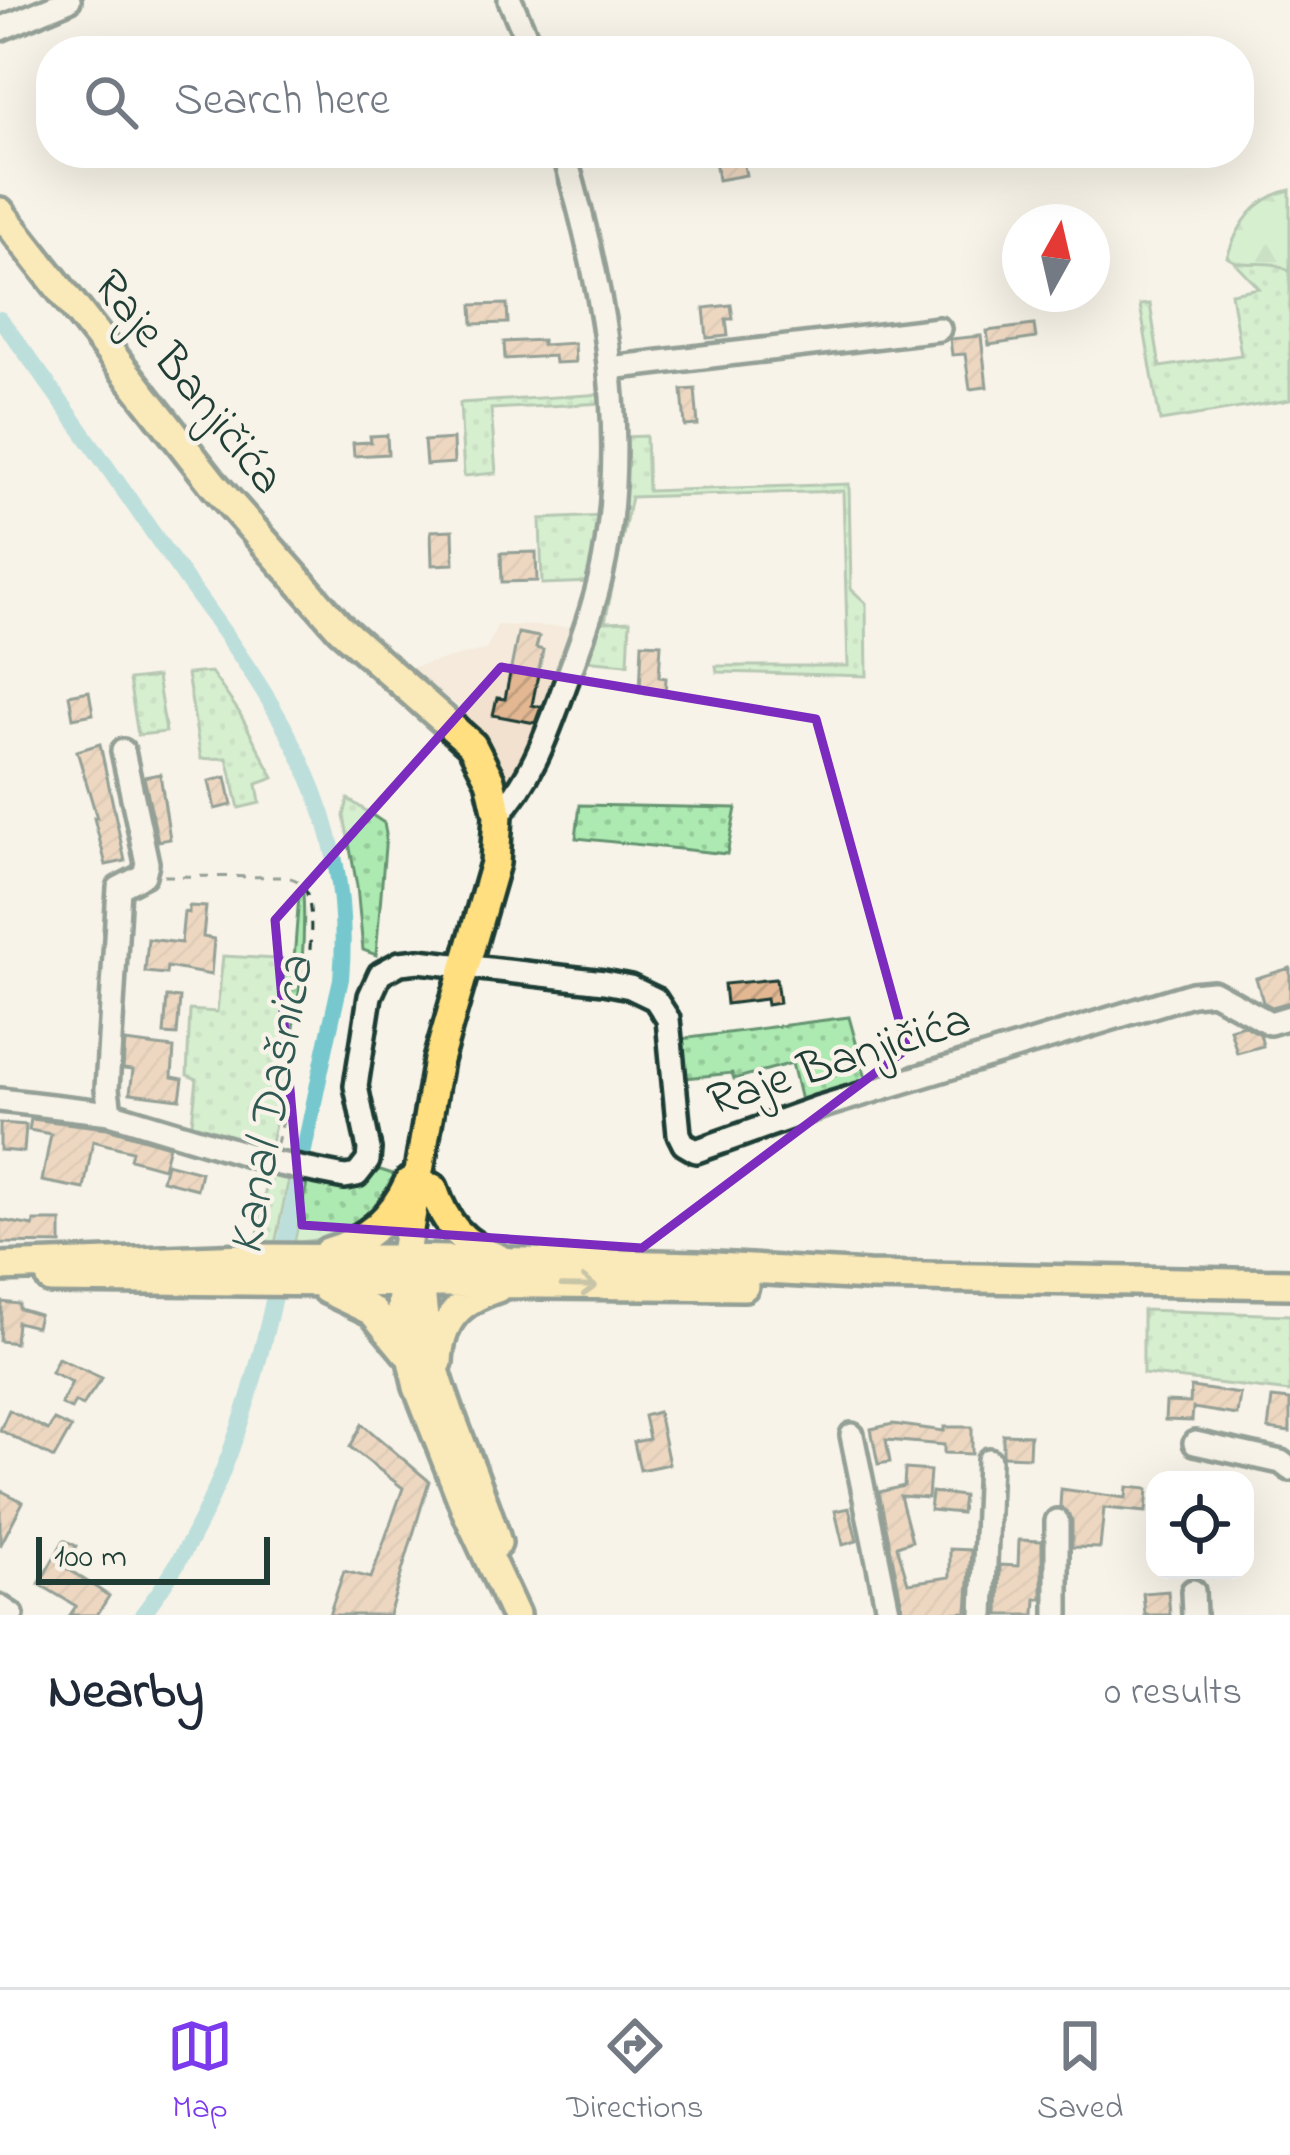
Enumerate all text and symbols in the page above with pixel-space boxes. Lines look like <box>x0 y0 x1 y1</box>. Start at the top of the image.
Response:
search box <box>36 36 1254 168</box>
icon: search <box>78 69 144 135</box>
text: Search here <box>174 69 390 135</box>
north arrow <box>1002 204 1110 312</box>
street label: Raje Banjičića <box>74 255 300 511</box>
water label: Kanal Dašnica <box>210 949 337 1261</box>
street label: Raje Banjičića <box>699 986 980 1137</box>
one-way arrow <box>559 1275 598 1298</box>
map controls <box>1146 1471 1254 1579</box>
button: locate <box>1146 1471 1254 1579</box>
scale bar <box>36 1531 270 1584</box>
text: 100 m <box>54 1534 127 1582</box>
text: Nearby <box>48 1656 204 1731</box>
text: 0 results <box>1104 1665 1242 1722</box>
tab: Map <box>167 2013 233 2133</box>
tab: Directions <box>566 2013 704 2133</box>
tab: Saved <box>1037 2013 1123 2133</box>

